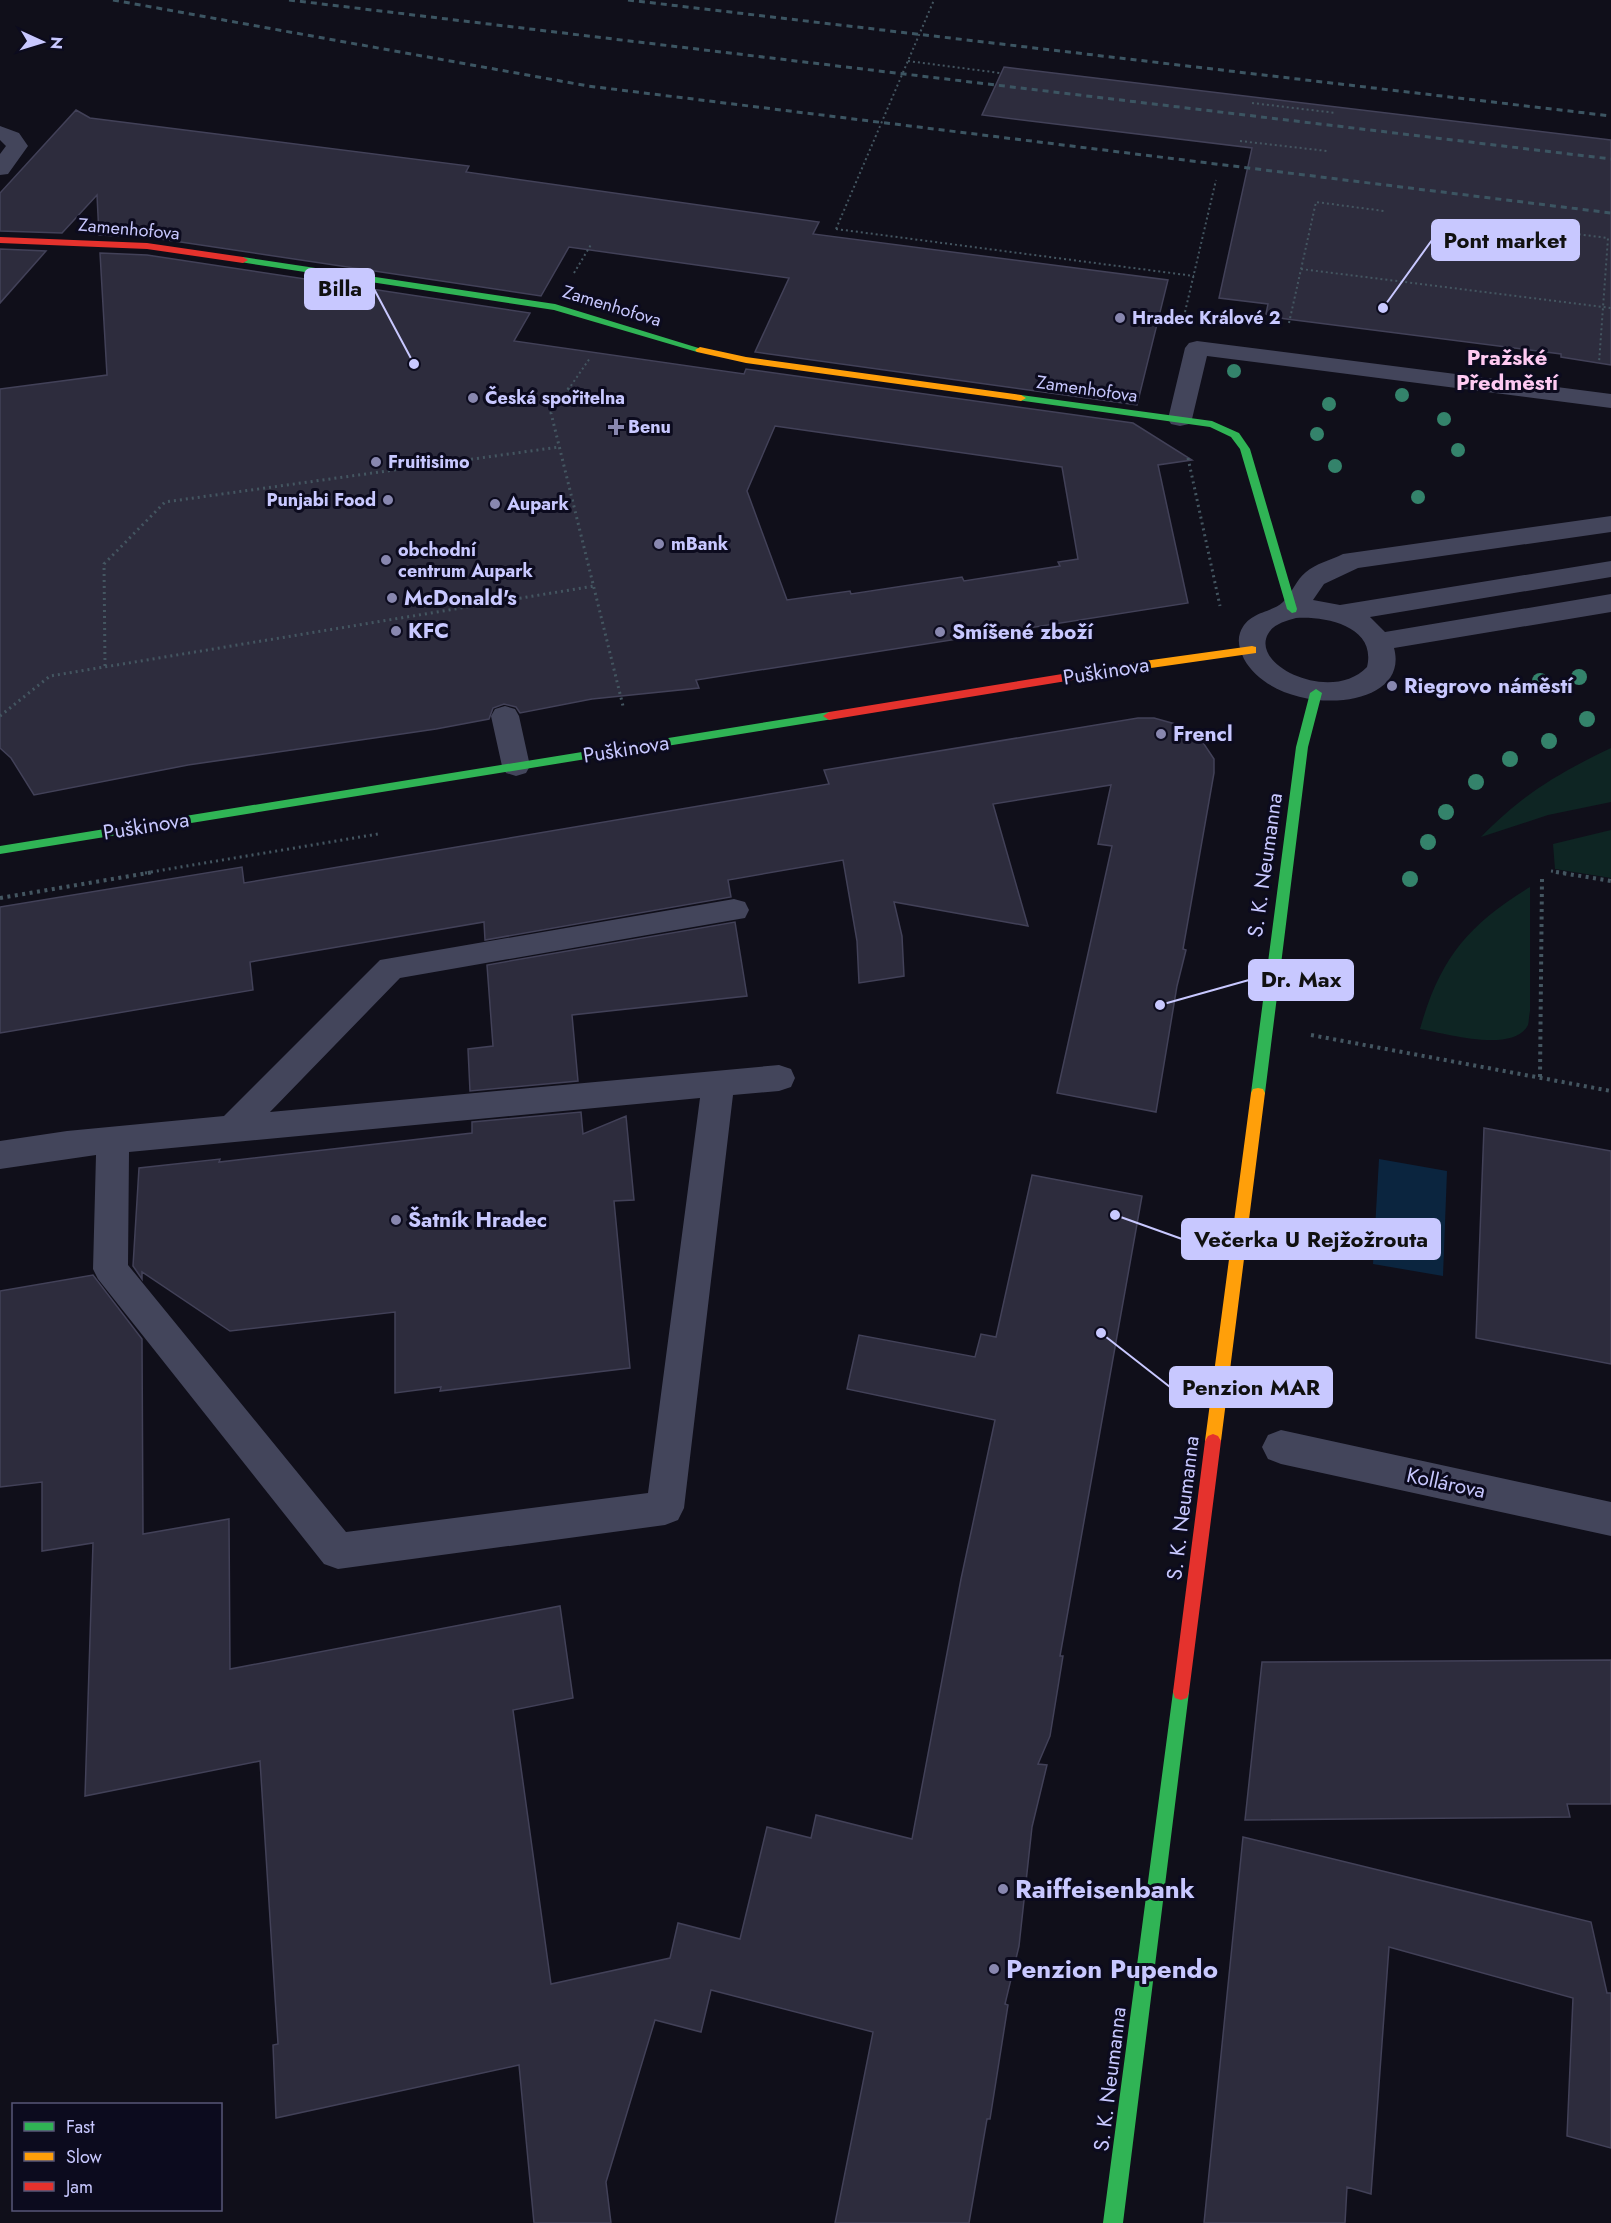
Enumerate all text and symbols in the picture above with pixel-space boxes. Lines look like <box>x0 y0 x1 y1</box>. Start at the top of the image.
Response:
north arrow <box>12 12 72 72</box>
text: N <box>45 36 68 50</box>
street label: Zamenhofova <box>77 212 181 246</box>
callout: Pont market <box>1432 220 1579 260</box>
text: Pont market <box>1443 224 1567 256</box>
callout: Billa <box>305 269 374 309</box>
text: Billa <box>318 272 362 304</box>
street label: Zamenhofova <box>560 279 664 333</box>
place label: Hradec Králové 2 <box>1132 305 1281 331</box>
marker: Hradec Králové 2 <box>1113 311 1127 325</box>
district label: Pražské Předměstí <box>1456 341 1559 398</box>
street label: Zamenhofova <box>1035 369 1139 409</box>
place label: Česká spořitelna <box>485 385 625 411</box>
marker: Česká spořitelna <box>466 391 480 405</box>
place label: Benu <box>628 414 671 440</box>
marker: Benu <box>609 420 623 434</box>
place label: Fruitisimo <box>388 449 470 475</box>
marker: Fruitisimo <box>369 455 383 469</box>
place label: Punjabi Food <box>267 487 376 513</box>
place label: Aupark <box>506 491 569 517</box>
marker: Punjabi Food <box>381 493 395 507</box>
marker: Aupark <box>488 497 502 511</box>
place label: mBank <box>671 531 729 557</box>
place label: obchodní centrum Aupark <box>398 537 534 584</box>
marker: mBank <box>652 537 666 551</box>
marker: obchodní centrum Aupark <box>379 553 393 567</box>
place label: McDonald's <box>404 583 517 613</box>
marker: McDonald's <box>385 591 399 605</box>
place label: KFC <box>408 616 449 646</box>
place label: Smíšené zboží <box>952 617 1094 647</box>
marker: KFC <box>389 624 403 638</box>
marker: Smíšené zboží <box>933 625 947 639</box>
street label: Puškinova <box>1061 649 1151 693</box>
place label: Riegrovo náměstí <box>1404 671 1574 701</box>
marker: Riegrovo náměstí <box>1385 679 1399 693</box>
place label: Frencl <box>1173 719 1233 749</box>
street label: Puškinova <box>581 727 671 771</box>
marker: Frencl <box>1154 727 1168 741</box>
street label: S. K. Neumanna <box>1240 791 1290 939</box>
street label: Puškinova <box>101 804 191 848</box>
callout: Dr. Max <box>1249 960 1353 1000</box>
text: Dr. Max <box>1261 963 1342 995</box>
place label: Šatník Hradec <box>408 1205 547 1235</box>
marker: Šatník Hradec <box>389 1213 403 1227</box>
callout: Večerka U Rejžožrouta <box>1182 1219 1440 1259</box>
text: Večerka U Rejžožrouta <box>1193 1223 1428 1255</box>
callout: Penzion MAR <box>1170 1367 1332 1407</box>
text: Penzion MAR <box>1182 1371 1321 1403</box>
street label: S. K. Neumanna <box>1159 1434 1207 1582</box>
street label: Kollárova <box>1404 1460 1488 1506</box>
place label: Raiffeisenbank <box>1015 1870 1195 1908</box>
marker: Raiffeisenbank <box>996 1882 1010 1896</box>
place label: Penzion Pupendo <box>1006 1950 1218 1988</box>
marker: Penzion Pupendo <box>987 1962 1001 1976</box>
street label: S. K. Neumanna <box>1086 2005 1134 2153</box>
legend <box>12 2103 222 2211</box>
text: Fast <box>66 2114 95 2140</box>
text: Slow <box>66 2144 103 2170</box>
text: Jam <box>64 2174 93 2200</box>

